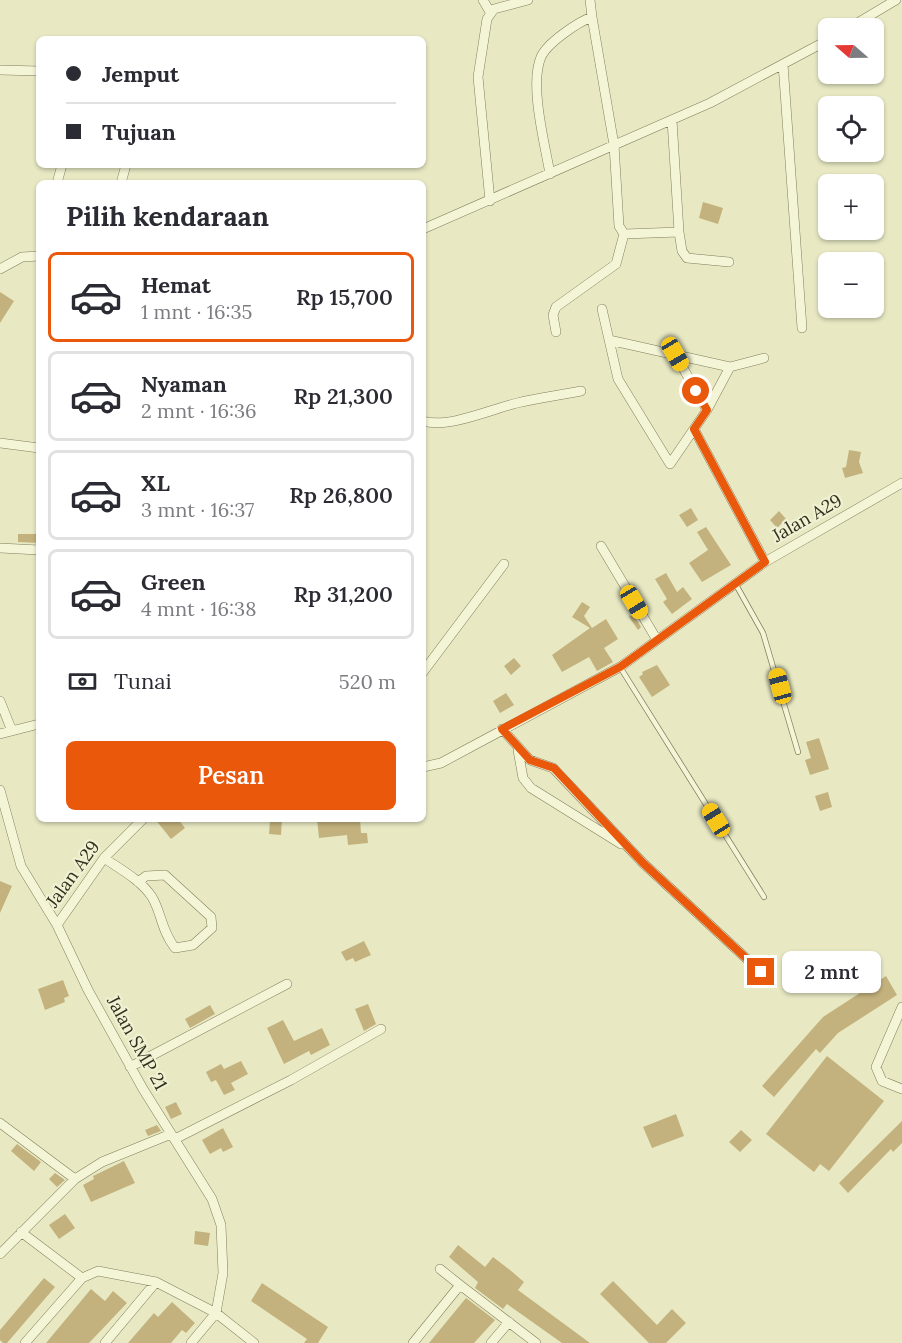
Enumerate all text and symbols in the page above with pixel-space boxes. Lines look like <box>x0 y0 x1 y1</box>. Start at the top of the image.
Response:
north arrow <box>818 18 884 84</box>
map controls <box>818 18 884 318</box>
text: Jemput <box>102 60 179 88</box>
button: locate <box>818 96 884 162</box>
text: Tujuan <box>102 118 176 146</box>
button: + <box>818 174 884 240</box>
text: Pilih kendaraan <box>66 199 269 233</box>
button: − <box>818 252 884 318</box>
icon: car <box>69 270 123 324</box>
text: Hemat <box>141 271 211 299</box>
text: Rp 15,700 <box>296 283 393 311</box>
text: 1 mnt · 16:35 <box>141 299 253 324</box>
car <box>658 334 692 374</box>
icon: car <box>69 369 123 423</box>
text: Nyaman <box>141 370 227 398</box>
route start <box>682 377 709 404</box>
text: Rp 21,300 <box>293 382 393 410</box>
text: 2 mnt · 16:36 <box>141 398 257 423</box>
icon: car <box>69 468 123 522</box>
text: XL <box>141 469 170 497</box>
text: Rp 26,800 <box>289 481 393 509</box>
street label: Jalan A29 <box>767 488 846 547</box>
text: 3 mnt · 16:37 <box>141 497 254 522</box>
icon: car <box>69 567 123 621</box>
text: Green <box>141 568 206 596</box>
text: Rp 31,200 <box>293 580 393 608</box>
car <box>617 582 651 622</box>
text: 4 mnt · 16:38 <box>141 596 256 621</box>
icon: cash <box>66 665 99 698</box>
car <box>767 666 793 706</box>
text: Tunai <box>114 667 172 695</box>
text: 520 m <box>339 669 396 694</box>
button: Pesan <box>66 741 396 810</box>
car <box>699 800 733 840</box>
street label: Jalan A29 <box>40 836 105 912</box>
callout: 2 mnt <box>782 951 881 993</box>
route end <box>747 958 774 985</box>
text: 2 mnt <box>804 959 859 984</box>
street label: Jalan SMP 21 <box>102 991 173 1094</box>

